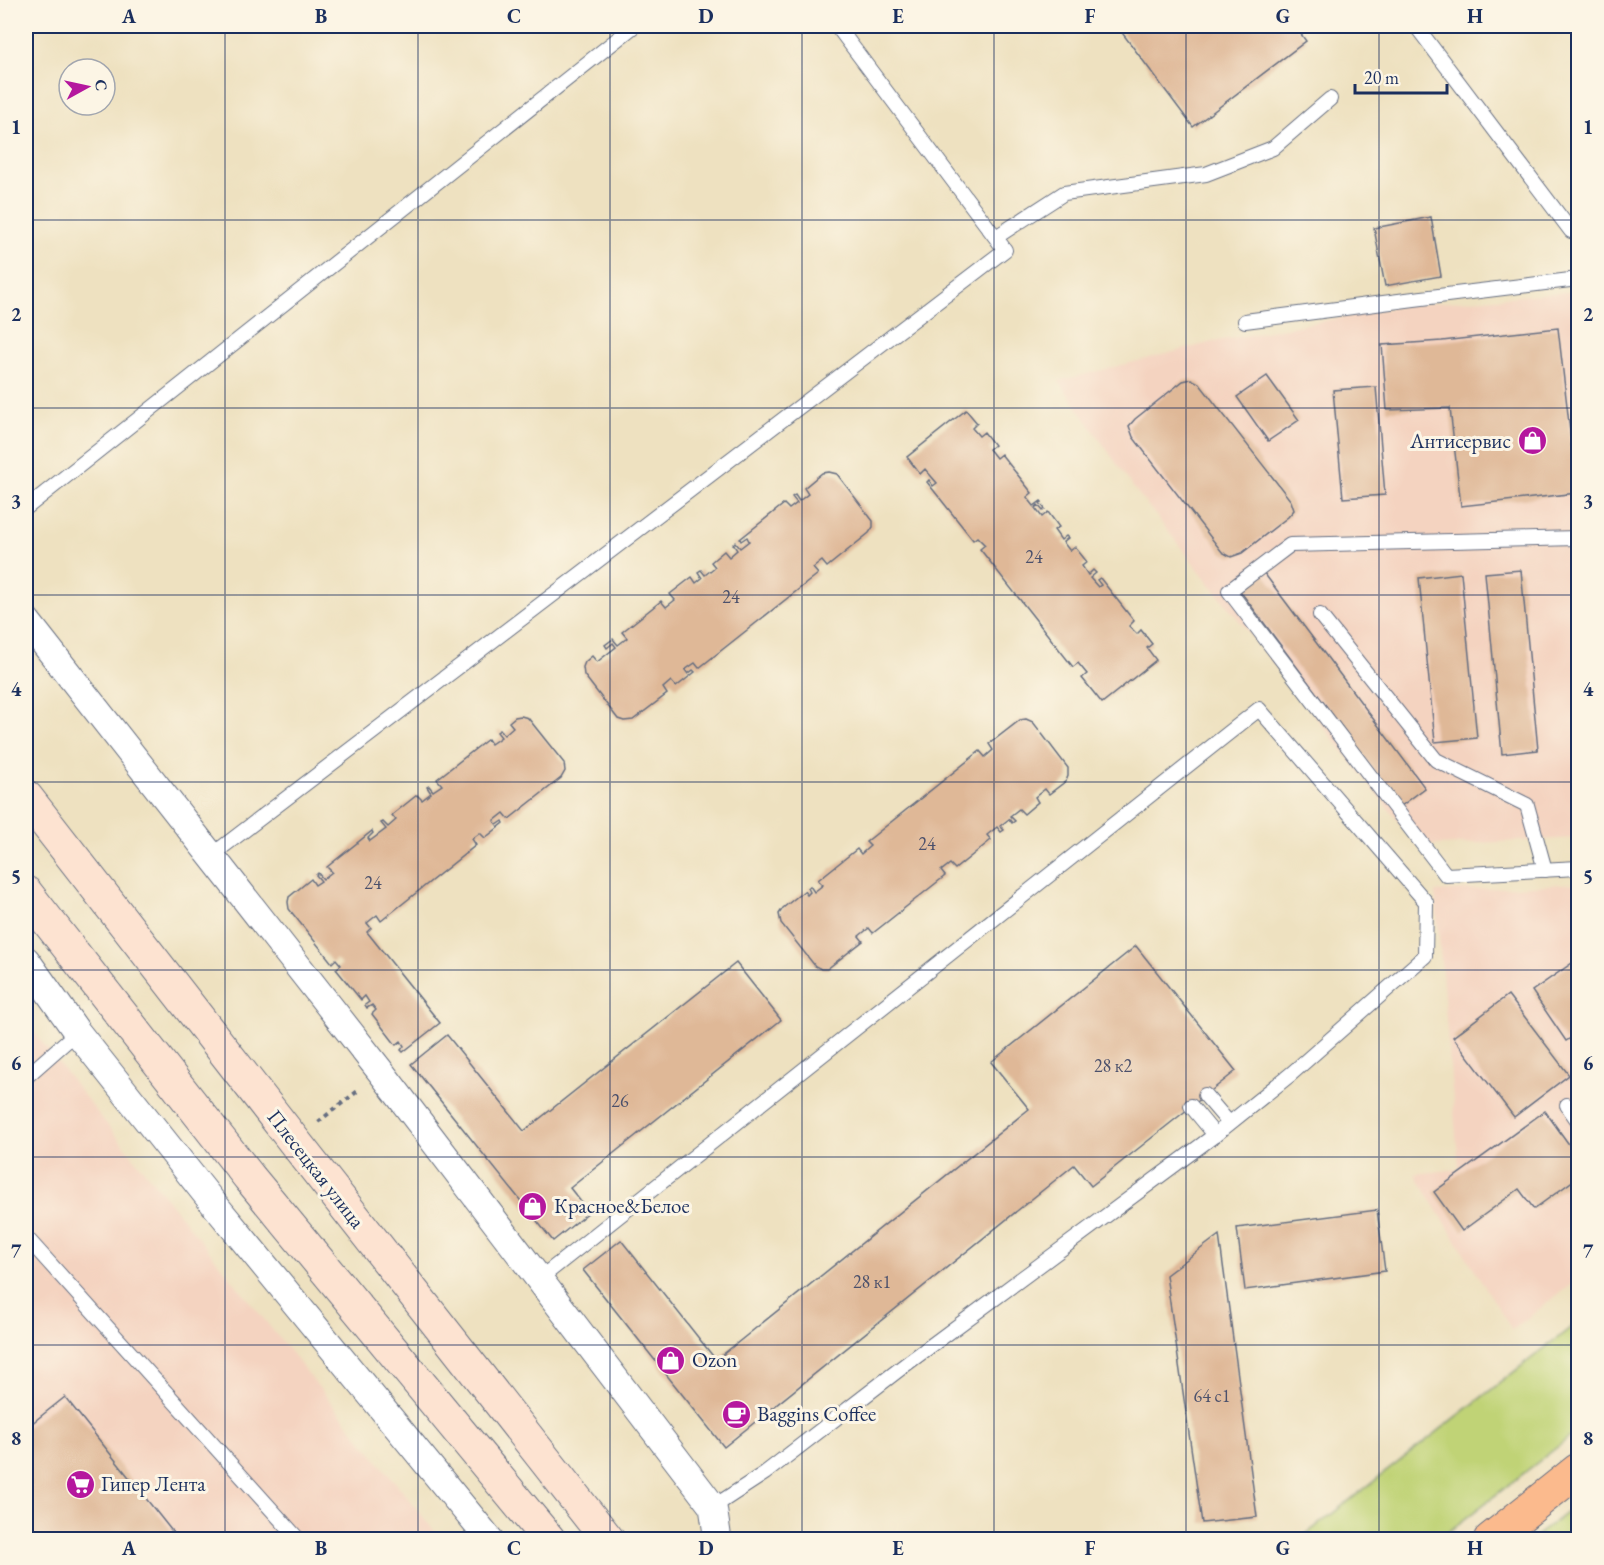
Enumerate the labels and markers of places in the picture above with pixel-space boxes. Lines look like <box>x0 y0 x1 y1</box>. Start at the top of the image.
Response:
shop icon: Антисервис <box>1516 425 1548 457</box>
place label: Антисервис <box>1409 427 1511 454</box>
shop icon: Красное&Белое <box>517 1190 549 1222</box>
place label: Красное&Белое <box>554 1192 690 1219</box>
shop icon: Ozon <box>655 1344 687 1376</box>
place label: Ozon <box>692 1346 737 1373</box>
cafe icon: Baggins Coffee <box>720 1398 752 1430</box>
place label: Baggins Coffee <box>757 1400 876 1427</box>
supermarket icon: Гипер Лента <box>64 1468 96 1500</box>
place label: Гипер Лента <box>101 1470 206 1497</box>

